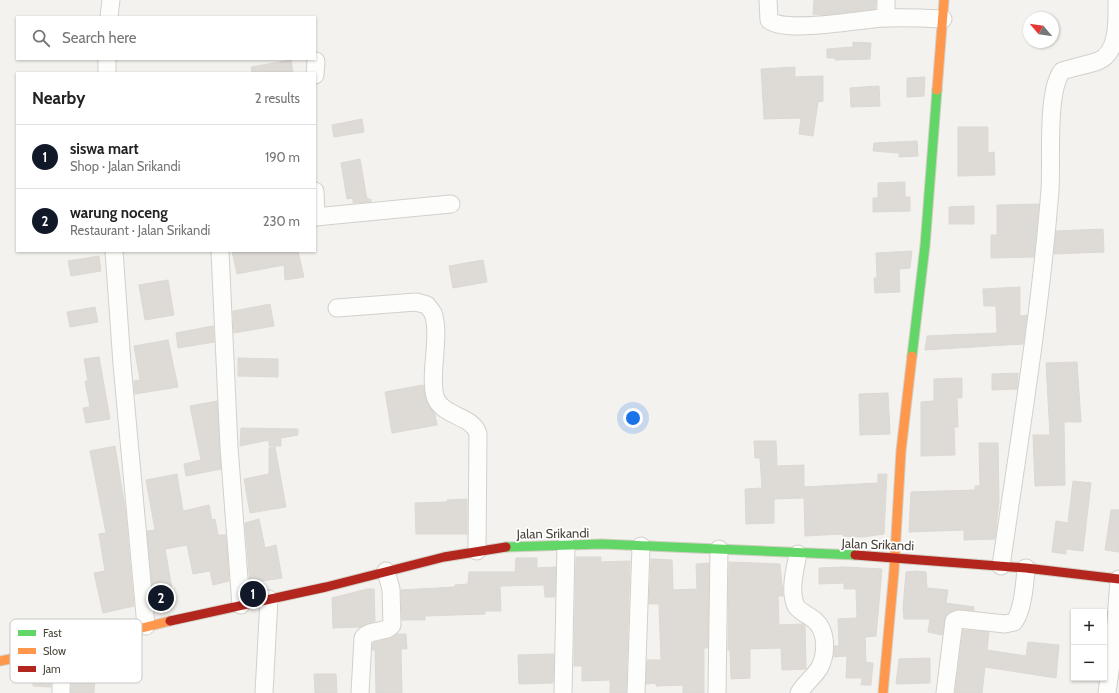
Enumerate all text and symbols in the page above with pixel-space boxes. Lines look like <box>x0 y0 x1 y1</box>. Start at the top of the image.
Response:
north arrow <box>1023 12 1059 48</box>
search box <box>16 16 316 60</box>
icon: search <box>30 27 52 49</box>
text: Search here <box>62 29 137 47</box>
text: Nearby <box>32 88 85 108</box>
text: 2 results <box>255 90 300 106</box>
text: siswa mart <box>70 140 139 158</box>
text: 1 <box>43 149 47 165</box>
text: 190 m <box>265 149 300 165</box>
text: Shop · Jalan Srikandi <box>70 158 180 174</box>
text: warung noceng <box>70 204 168 222</box>
text: 2 <box>42 213 48 229</box>
text: 230 m <box>263 213 300 229</box>
text: Restaurant · Jalan Srikandi <box>70 222 210 238</box>
your location <box>623 408 643 428</box>
street label: Jalan Srikandi <box>516 524 589 542</box>
street label: Jalan Srikandi <box>840 535 915 553</box>
pin: 1 <box>240 579 266 609</box>
pin: 2 <box>148 583 174 613</box>
map controls <box>1071 609 1107 681</box>
button: + <box>1071 609 1107 645</box>
legend <box>10 619 142 683</box>
text: Fast <box>43 626 62 640</box>
text: Slow <box>43 644 66 658</box>
button: − <box>1071 645 1107 681</box>
text: Jam <box>42 662 61 676</box>

